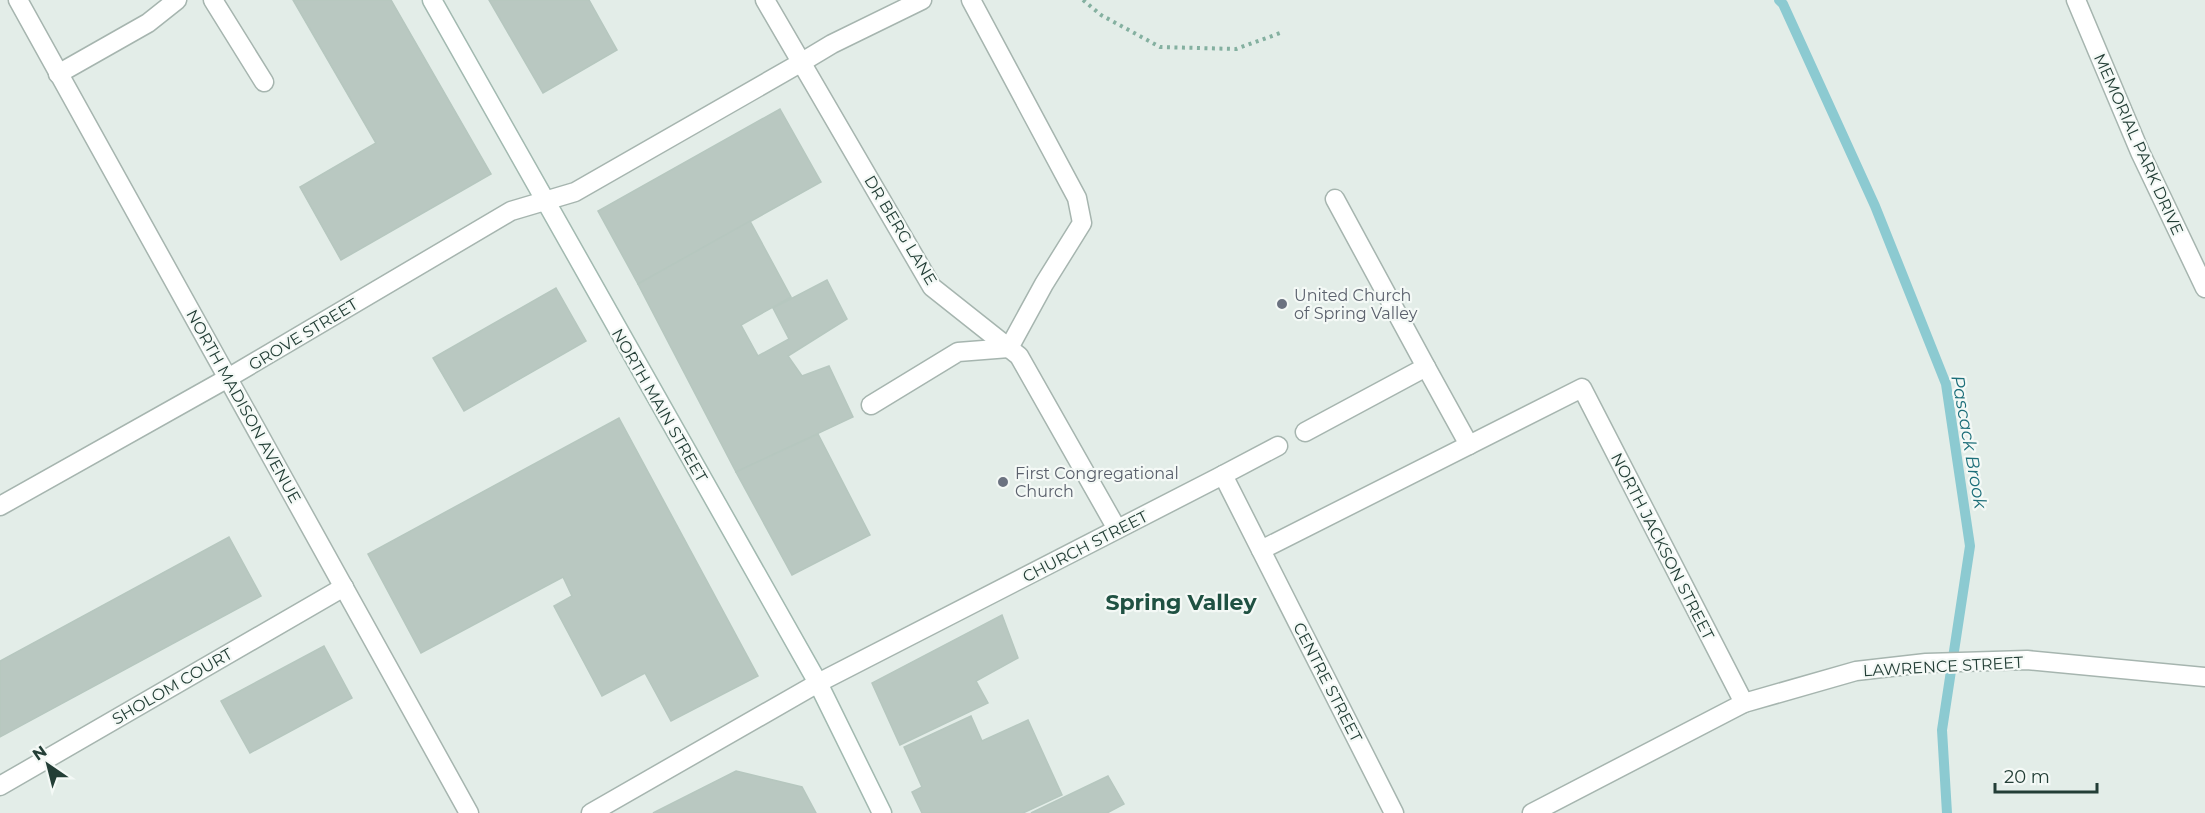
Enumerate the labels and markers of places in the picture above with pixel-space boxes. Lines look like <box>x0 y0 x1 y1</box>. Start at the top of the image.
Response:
place label: United Church of Spring Valley <box>1294 286 1418 323</box>
marker: United Church of Spring Valley <box>1275 297 1289 311</box>
place label: First Congregational Church <box>1015 464 1179 501</box>
marker: First Congregational Church <box>996 475 1010 489</box>

